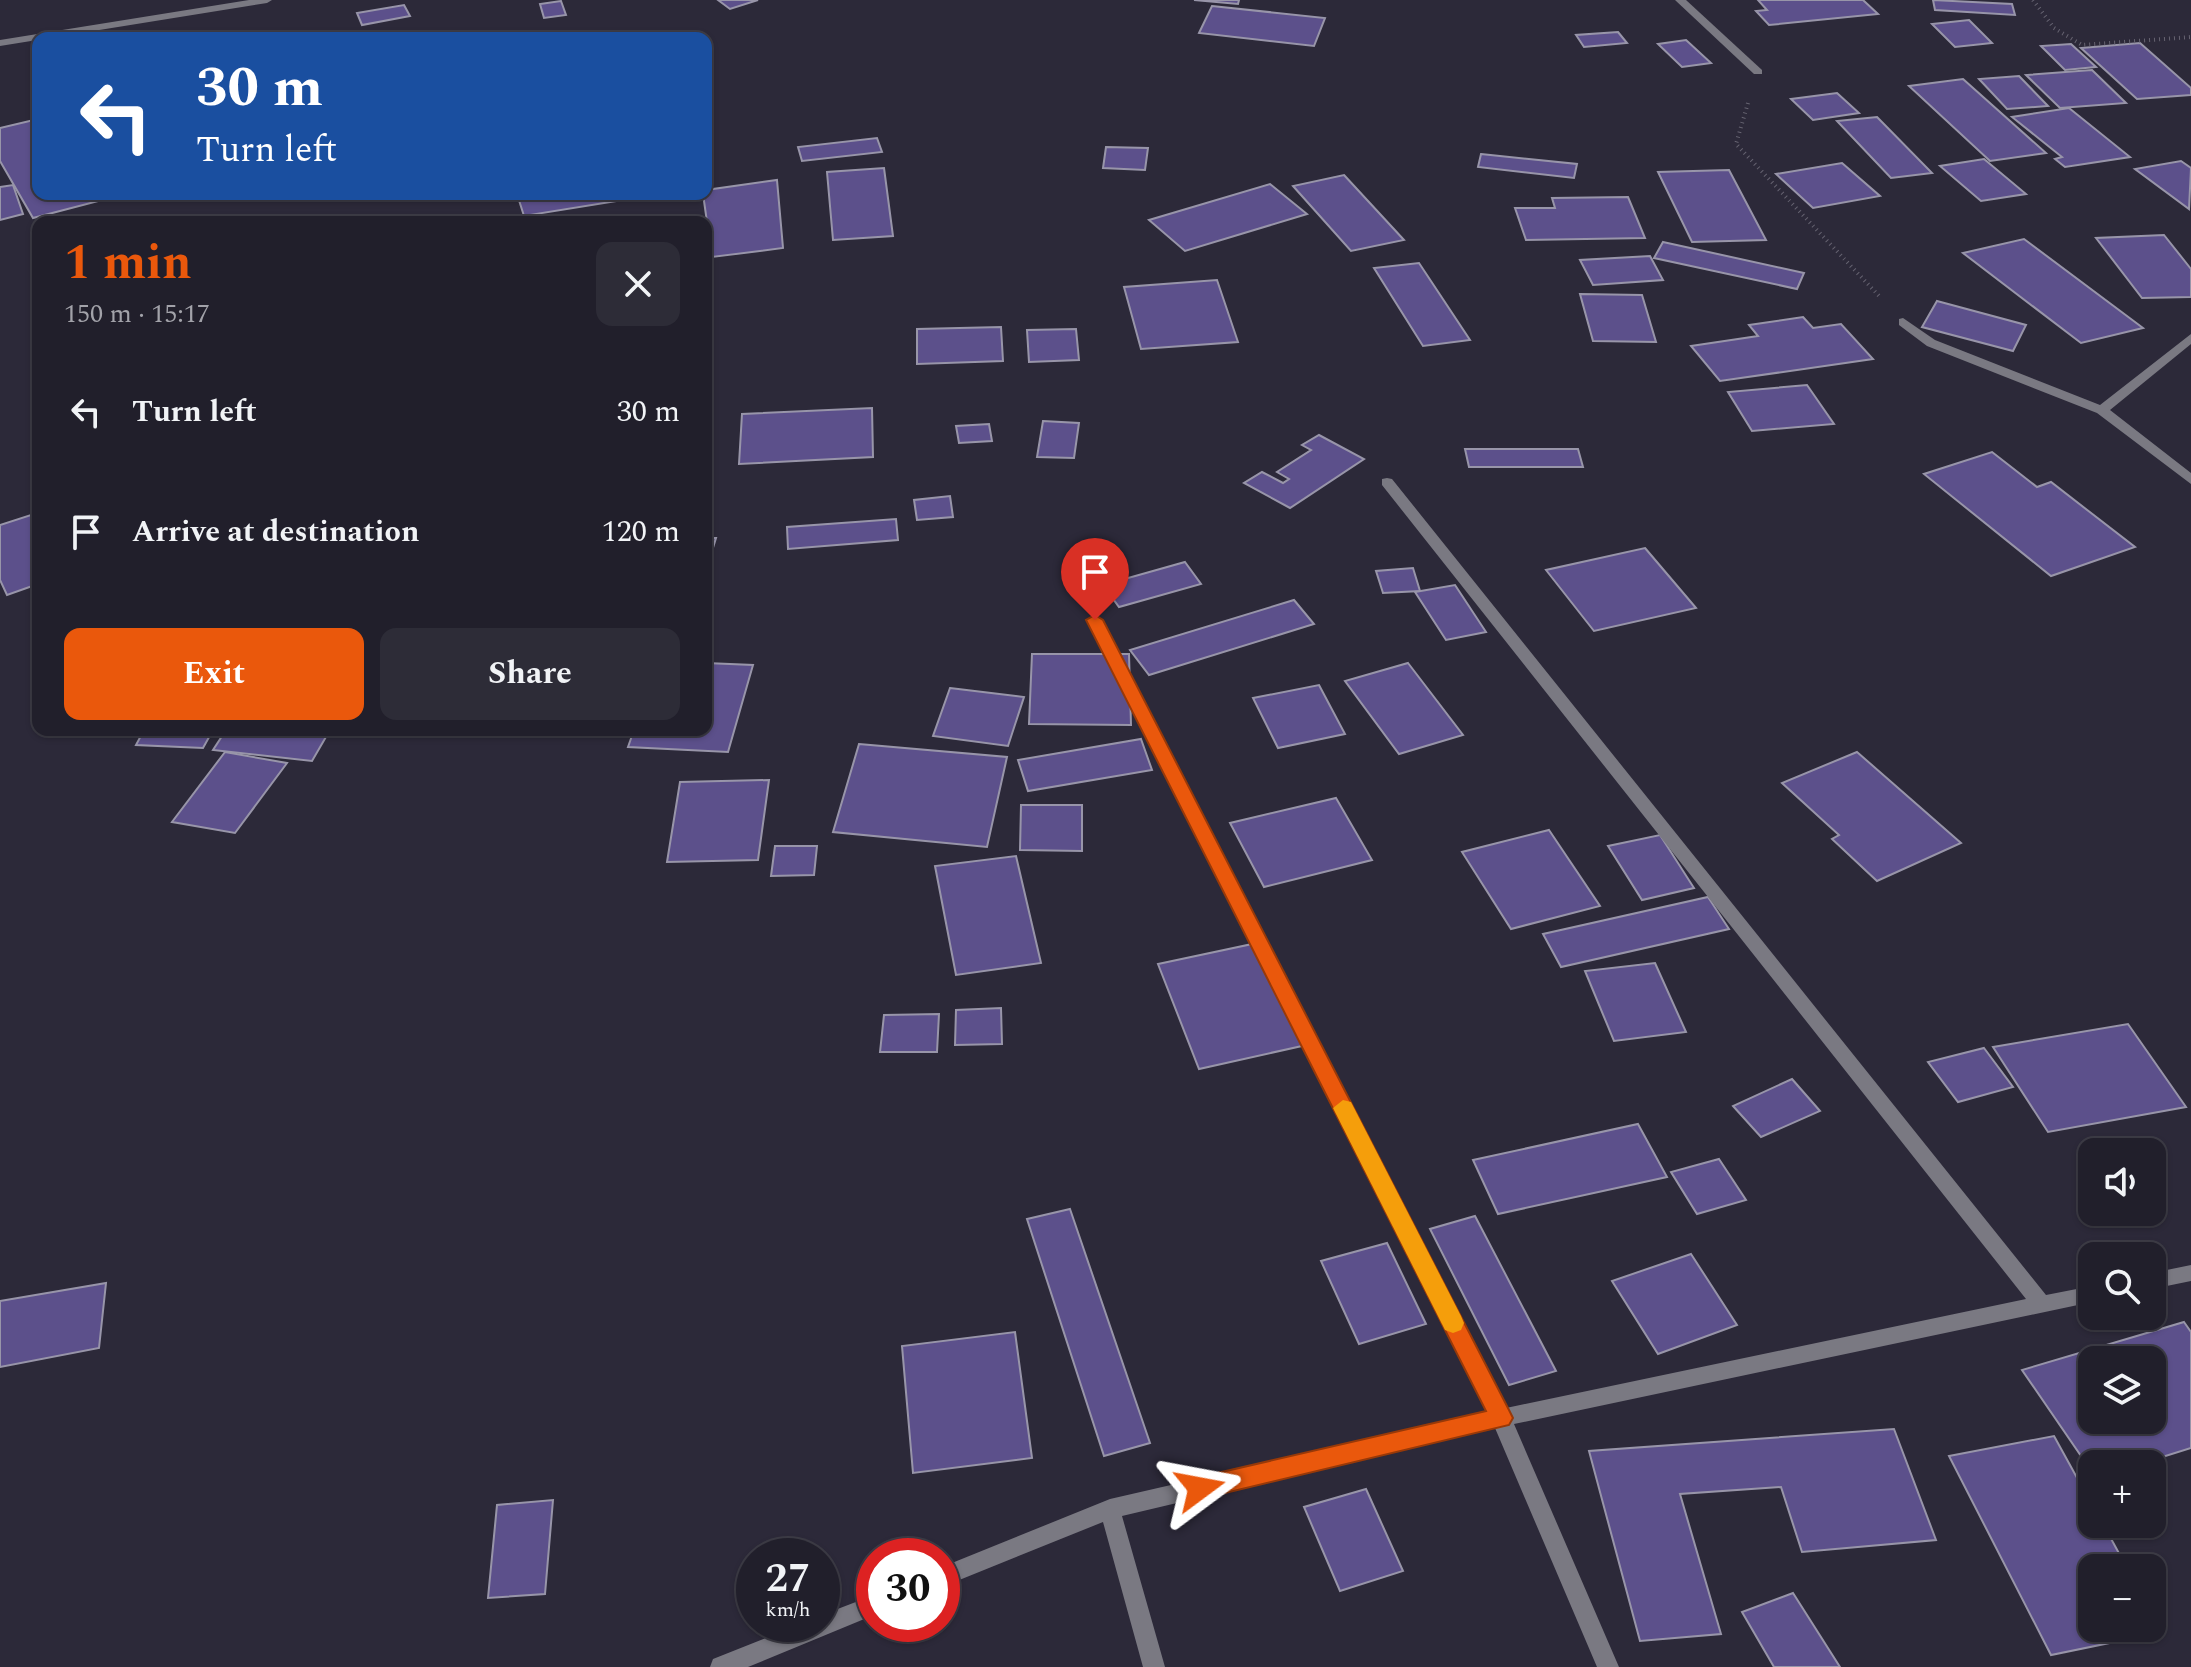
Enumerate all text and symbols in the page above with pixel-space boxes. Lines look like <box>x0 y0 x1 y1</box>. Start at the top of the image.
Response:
text: 30 m <box>196 46 323 131</box>
icon: left <box>64 64 168 168</box>
text: Turn left <box>196 123 337 178</box>
text: 1 min <box>64 227 192 300</box>
button: close <box>596 242 680 326</box>
text: 150 m · 15:17 <box>64 294 210 334</box>
text: Turn left <box>132 389 257 435</box>
text: 30 m <box>617 389 680 435</box>
icon: left <box>64 390 108 434</box>
text: Arrive at destination <box>132 509 419 555</box>
text: 120 m <box>602 509 680 555</box>
icon: arrive <box>64 510 108 554</box>
pin <box>1061 538 1129 620</box>
icon: arrive <box>1073 550 1117 594</box>
button: Exit <box>64 628 364 720</box>
button: Share <box>380 628 680 720</box>
map controls <box>2078 1138 2166 1642</box>
button: sound <box>2078 1138 2166 1226</box>
button: search <box>2078 1242 2166 1330</box>
button: layers <box>2078 1346 2166 1434</box>
position arrow <box>1158 1446 1242 1530</box>
button: + <box>2078 1450 2166 1538</box>
speed limit sign: 30 <box>856 1538 960 1642</box>
text: 27 <box>766 1549 810 1610</box>
button: − <box>2078 1554 2166 1642</box>
text: km/h <box>766 1595 811 1625</box>

